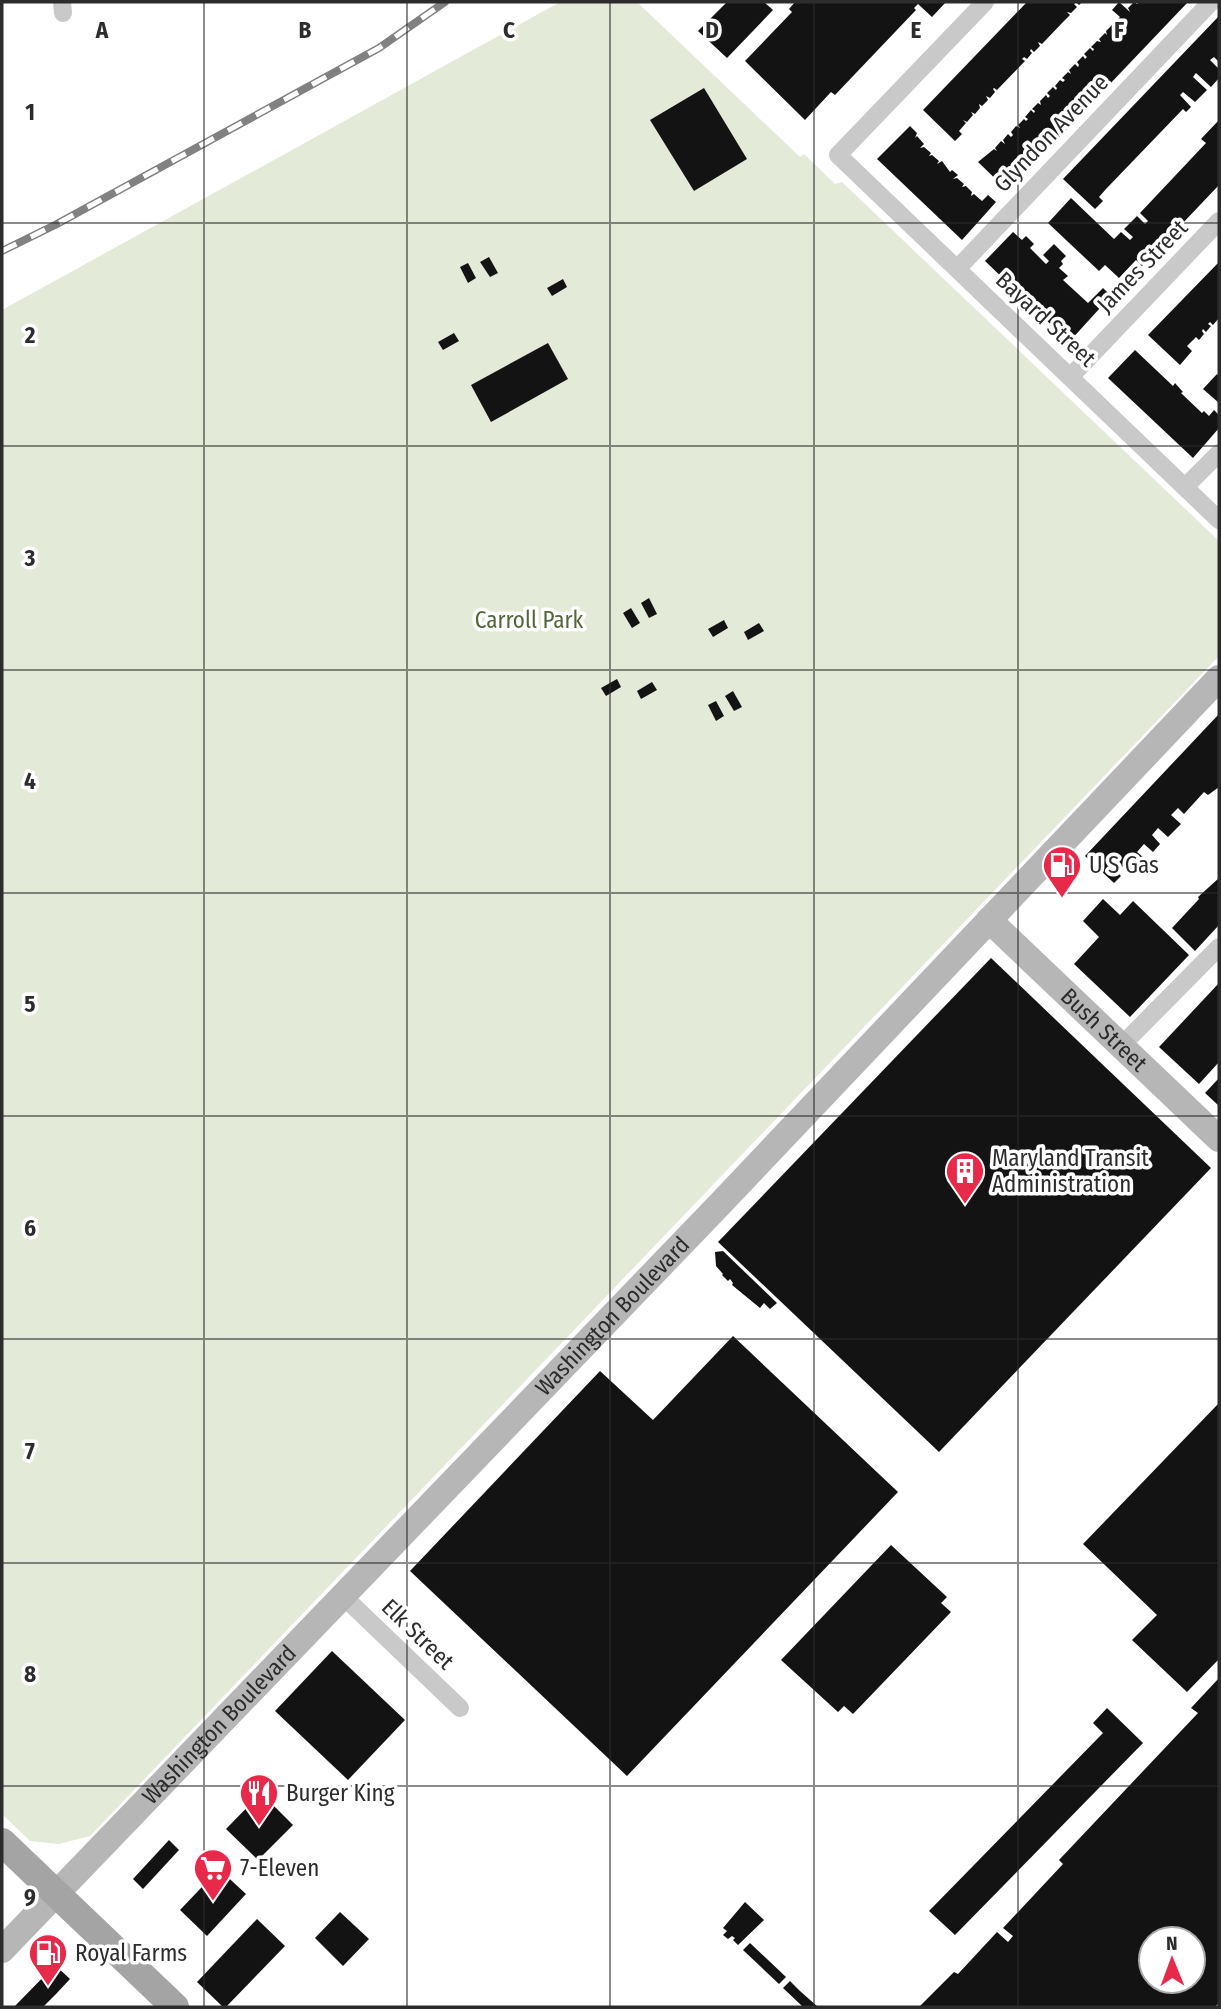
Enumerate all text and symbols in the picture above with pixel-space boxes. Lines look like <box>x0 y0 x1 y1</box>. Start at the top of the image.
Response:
text: A <box>95 16 109 44</box>
text: B <box>299 16 312 44</box>
text: C <box>503 16 515 44</box>
text: D <box>705 16 719 44</box>
text: E <box>911 16 922 44</box>
text: F <box>1114 16 1124 44</box>
street label: Glyndon Avenue <box>988 68 1114 198</box>
text: 1 <box>25 98 35 126</box>
street label: James Street <box>1091 213 1194 318</box>
street label: Bayard Street <box>990 266 1102 373</box>
text: 2 <box>24 321 36 349</box>
text: 3 <box>24 544 36 572</box>
park label: Carroll Park <box>475 606 584 634</box>
text: 4 <box>24 767 36 795</box>
fuel station icon: U S Gas <box>1041 844 1083 899</box>
place label: U S Gas <box>1089 851 1159 879</box>
street label: Bush Street <box>1055 982 1153 1078</box>
text: 5 <box>24 990 36 1018</box>
place label: Maryland Transit Administration <box>992 1144 1149 1198</box>
building icon: Maryland Transit Administration <box>944 1150 986 1205</box>
text: 6 <box>24 1214 36 1242</box>
street label: Washington Boulevard <box>529 1231 695 1401</box>
text: 7 <box>25 1437 35 1465</box>
street label: Elk Street <box>376 1593 460 1675</box>
street label: Washington Boulevard <box>136 1639 302 1810</box>
text: 8 <box>24 1660 36 1688</box>
restaurant icon: Burger King <box>238 1772 280 1827</box>
place label: Burger King <box>286 1779 395 1807</box>
supermarket icon: 7-Eleven <box>192 1847 234 1902</box>
place label: 7-Eleven <box>240 1854 319 1882</box>
text: 9 <box>24 1883 36 1911</box>
north arrow <box>1137 1925 1207 1995</box>
fuel station icon: Royal Farms <box>27 1932 69 1987</box>
text: N <box>1166 1932 1178 1955</box>
place label: Royal Farms <box>75 1939 187 1967</box>

